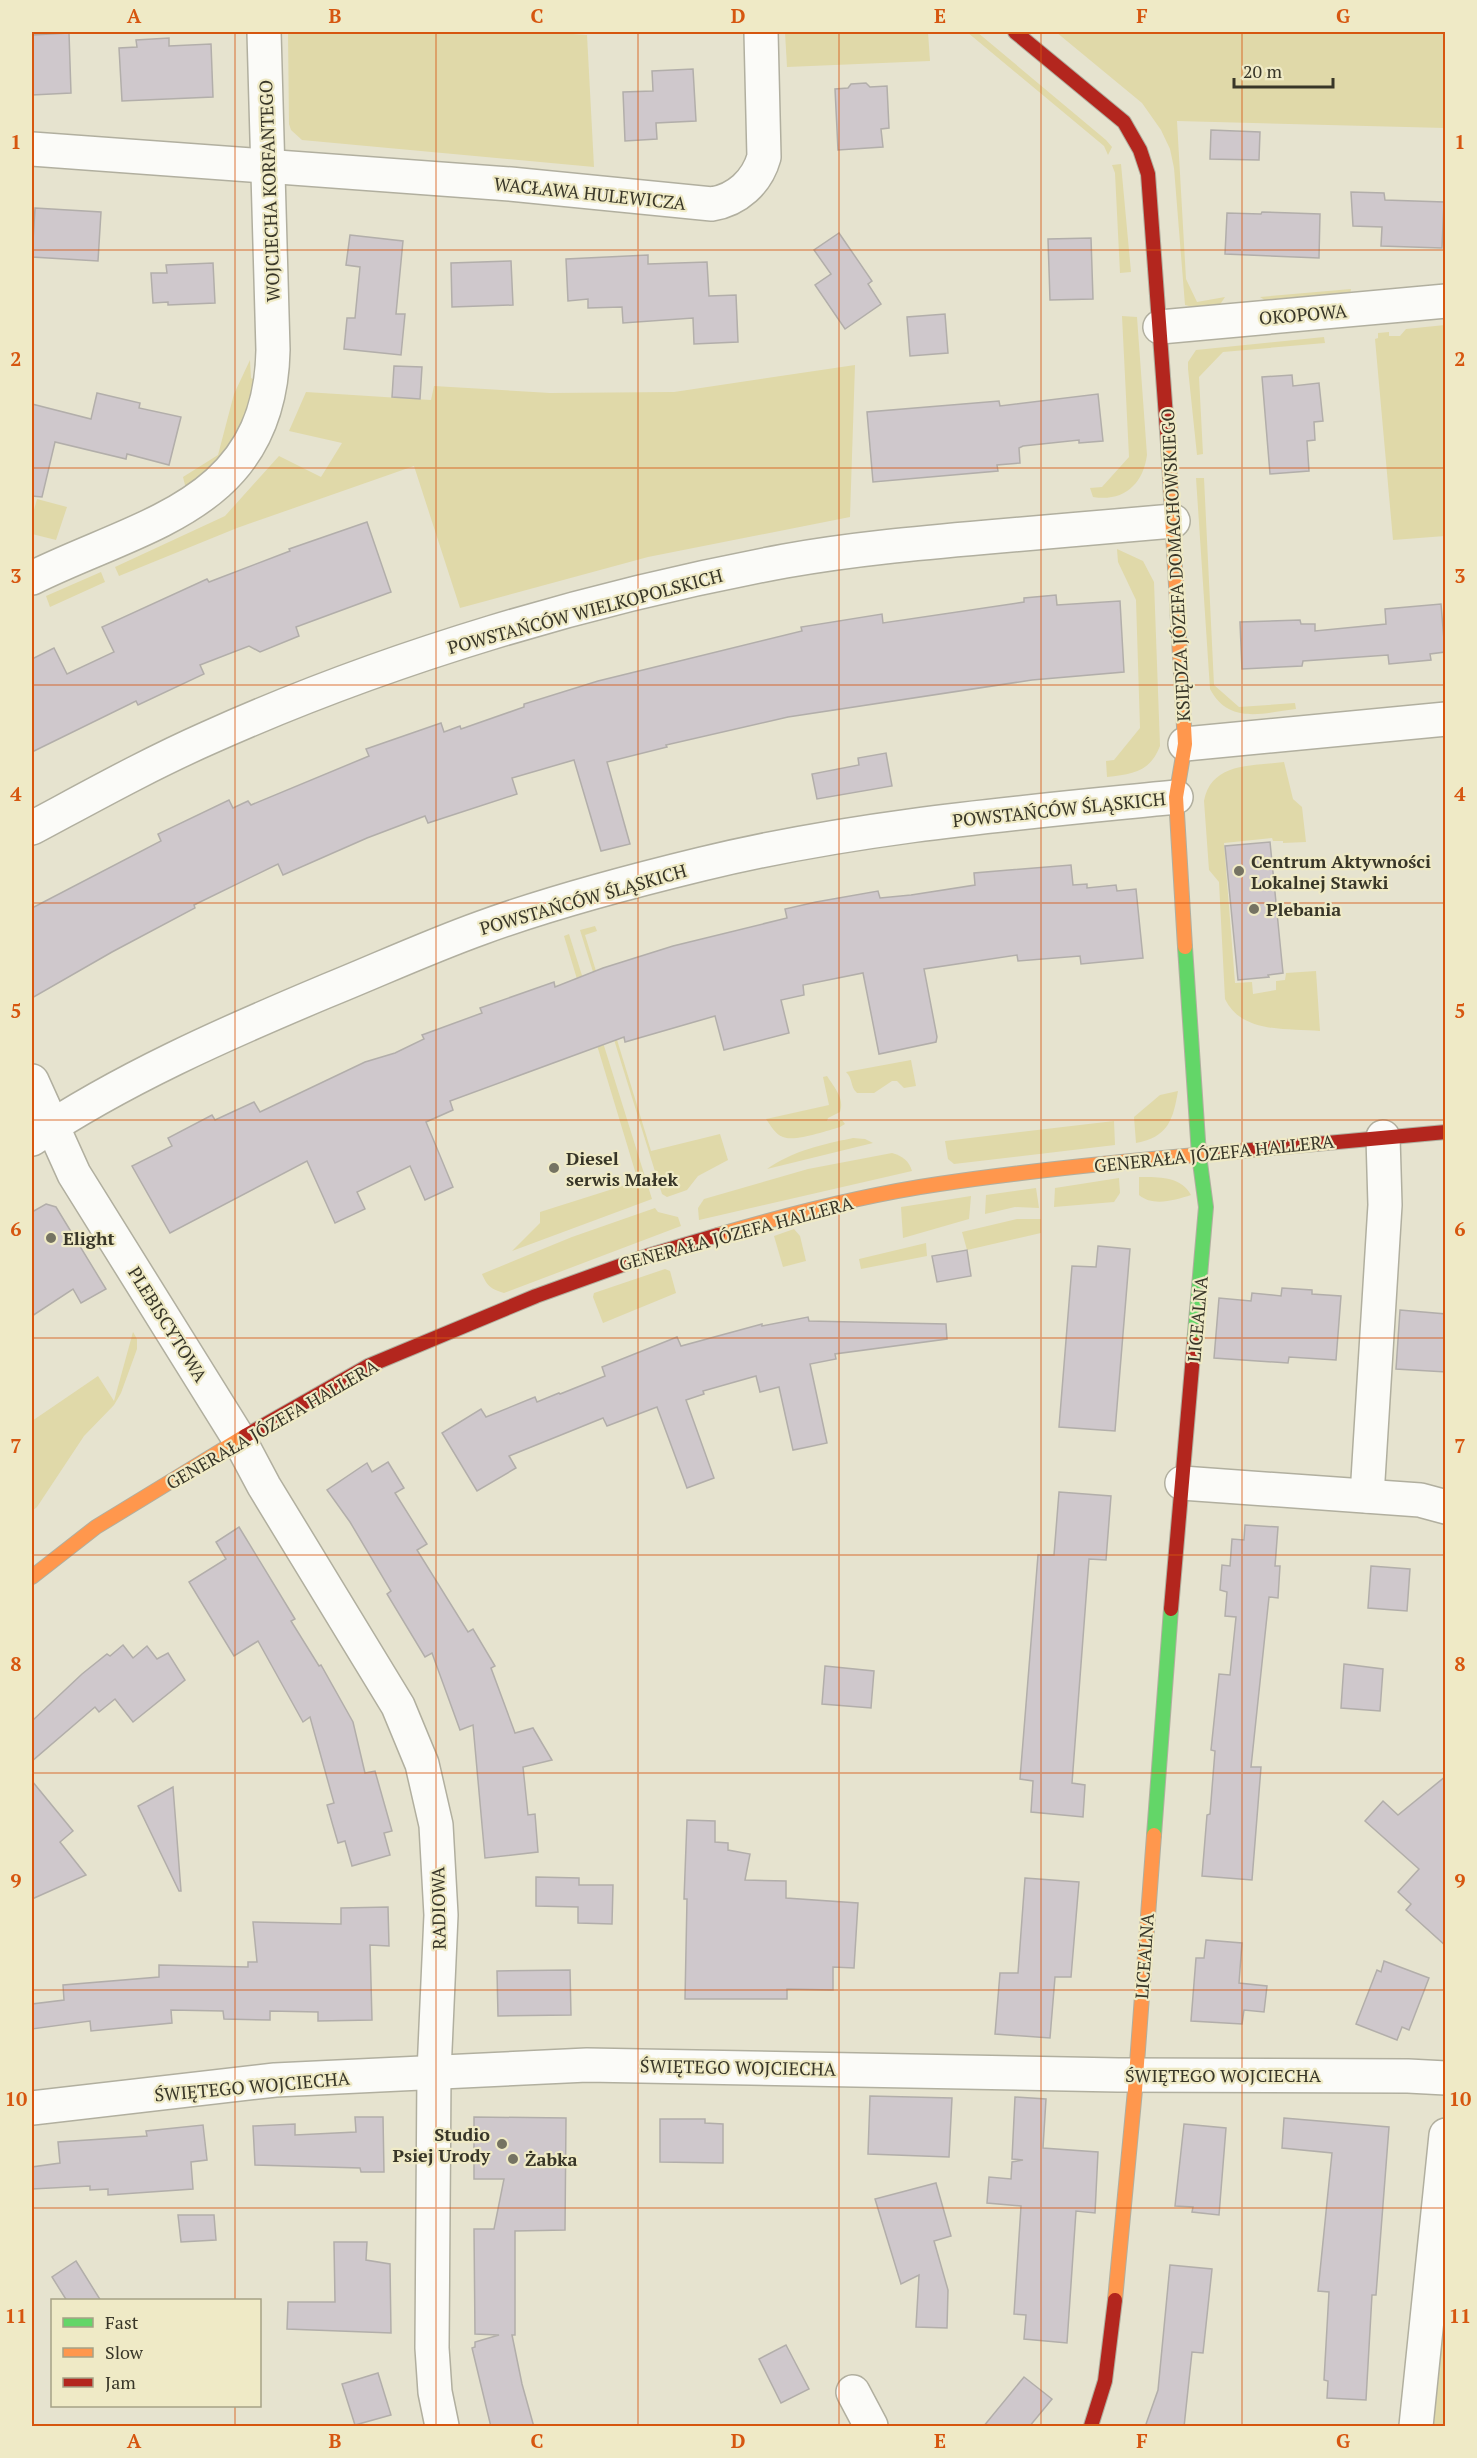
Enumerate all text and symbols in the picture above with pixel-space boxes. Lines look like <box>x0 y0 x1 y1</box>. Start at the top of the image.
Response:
text: A <box>127 2 142 29</box>
text: B <box>329 2 342 29</box>
text: C <box>530 2 544 29</box>
text: D <box>731 2 745 29</box>
text: E <box>934 2 946 29</box>
text: F <box>1136 2 1148 29</box>
text: G <box>1336 2 1350 29</box>
scale bar <box>1234 51 1333 89</box>
text: 20 m <box>1243 59 1283 83</box>
street label: WOJCIECHA KORFANTEGO <box>253 80 285 302</box>
text: 1 <box>10 128 22 155</box>
text: 1 <box>1454 128 1466 155</box>
street label: WACŁAWA HULEWICZA <box>493 171 688 215</box>
street label: OKOPOWA <box>1258 298 1349 330</box>
text: 2 <box>10 345 22 372</box>
text: 2 <box>1454 345 1466 372</box>
street label: KSIĘDZA JÓZEFA DOMACHOWSKIEGO <box>1155 408 1195 722</box>
text: 3 <box>10 562 22 589</box>
text: 3 <box>1454 562 1466 589</box>
street label: POWSTAŃCÓW WIELKOPOLSKICH <box>445 563 725 659</box>
text: 4 <box>10 780 22 807</box>
text: 4 <box>1454 780 1466 807</box>
street label: POWSTAŃCÓW ŚLĄSKICH <box>951 786 1167 832</box>
place label: Centrum Aktywności Lokalnej Stawki <box>1251 849 1431 894</box>
street label: POWSTAŃCÓW ŚLĄSKICH <box>477 858 689 940</box>
marker: Centrum Aktywności Lokalnej Stawki <box>1232 864 1246 878</box>
place label: Plebania <box>1266 897 1341 921</box>
marker: Plebania <box>1247 902 1261 916</box>
text: 5 <box>10 997 22 1024</box>
text: 5 <box>1454 997 1466 1024</box>
street label: GENERAŁA JÓZEFA HALLERA <box>1093 1128 1336 1178</box>
place label: Diesel serwis Małek <box>566 1146 679 1191</box>
marker: Diesel serwis Małek <box>547 1161 561 1175</box>
street label: GENERAŁA JÓZEFA HALLERA <box>616 1190 856 1276</box>
text: 6 <box>10 1215 22 1242</box>
text: 6 <box>1454 1215 1466 1242</box>
place label: Elight <box>63 1226 115 1250</box>
marker: Elight <box>44 1231 58 1245</box>
street label: PLEBISCYTOWA <box>123 1262 213 1387</box>
street label: LICEALNA <box>1181 1274 1213 1363</box>
street label: GENERAŁA JÓZEFA HALLERA <box>162 1353 383 1495</box>
text: 7 <box>10 1432 22 1459</box>
text: 7 <box>1454 1432 1466 1459</box>
text: 8 <box>10 1650 22 1677</box>
text: 8 <box>1454 1650 1466 1677</box>
street label: RADIOWA <box>425 1866 451 1950</box>
text: 9 <box>10 1867 22 1894</box>
text: 9 <box>1454 1867 1466 1894</box>
street label: LICEALNA <box>1129 1912 1159 2000</box>
street label: ŚWIĘTEGO WOJCIECHA <box>640 2053 837 2081</box>
street label: ŚWIĘTEGO WOJCIECHA <box>1125 2063 1322 2087</box>
street label: ŚWIĘTEGO WOJCIECHA <box>153 2065 351 2106</box>
text: 10 <box>5 2085 27 2112</box>
text: 10 <box>1449 2085 1471 2112</box>
place label: Studio Psiej Urody <box>393 2122 490 2167</box>
marker: Studio Psiej Urody <box>495 2137 509 2151</box>
place label: Żabka <box>525 2147 578 2171</box>
marker: Żabka <box>506 2152 520 2166</box>
legend <box>51 2299 261 2407</box>
text: 11 <box>5 2302 27 2329</box>
text: 11 <box>1449 2302 1471 2329</box>
text: Fast <box>105 2310 139 2334</box>
text: Slow <box>105 2340 144 2364</box>
text: Jam <box>105 2370 136 2394</box>
text: A <box>127 2427 142 2454</box>
text: B <box>329 2427 342 2454</box>
text: C <box>530 2427 544 2454</box>
text: D <box>731 2427 745 2454</box>
text: E <box>934 2427 946 2454</box>
text: F <box>1136 2427 1148 2454</box>
text: G <box>1336 2427 1350 2454</box>

